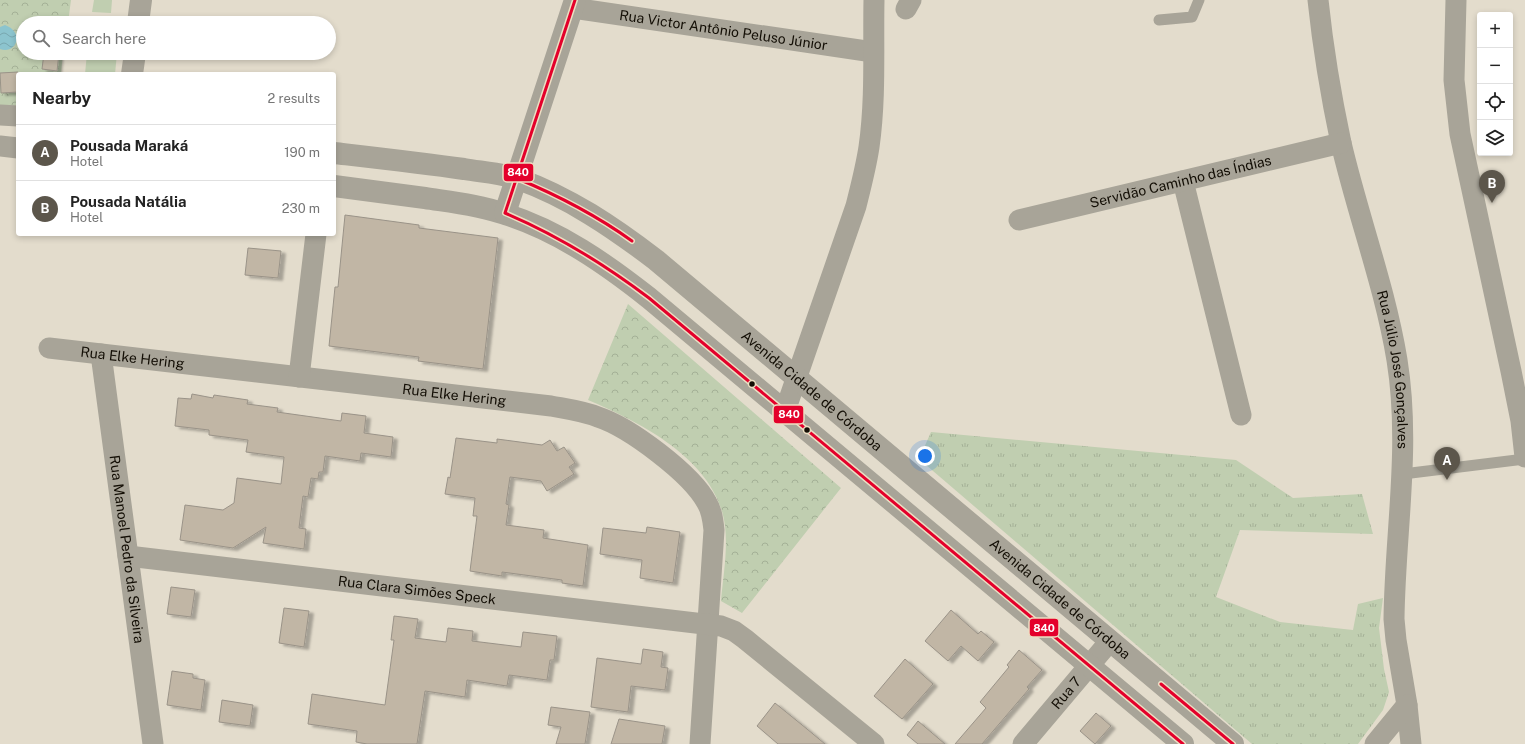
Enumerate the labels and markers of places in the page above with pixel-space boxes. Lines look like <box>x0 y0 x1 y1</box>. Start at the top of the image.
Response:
pin: B <box>1479 170 1505 203</box>
unlabelled marker <box>747 379 757 389</box>
unlabelled marker <box>802 425 812 435</box>
pin: A <box>1434 447 1460 480</box>

